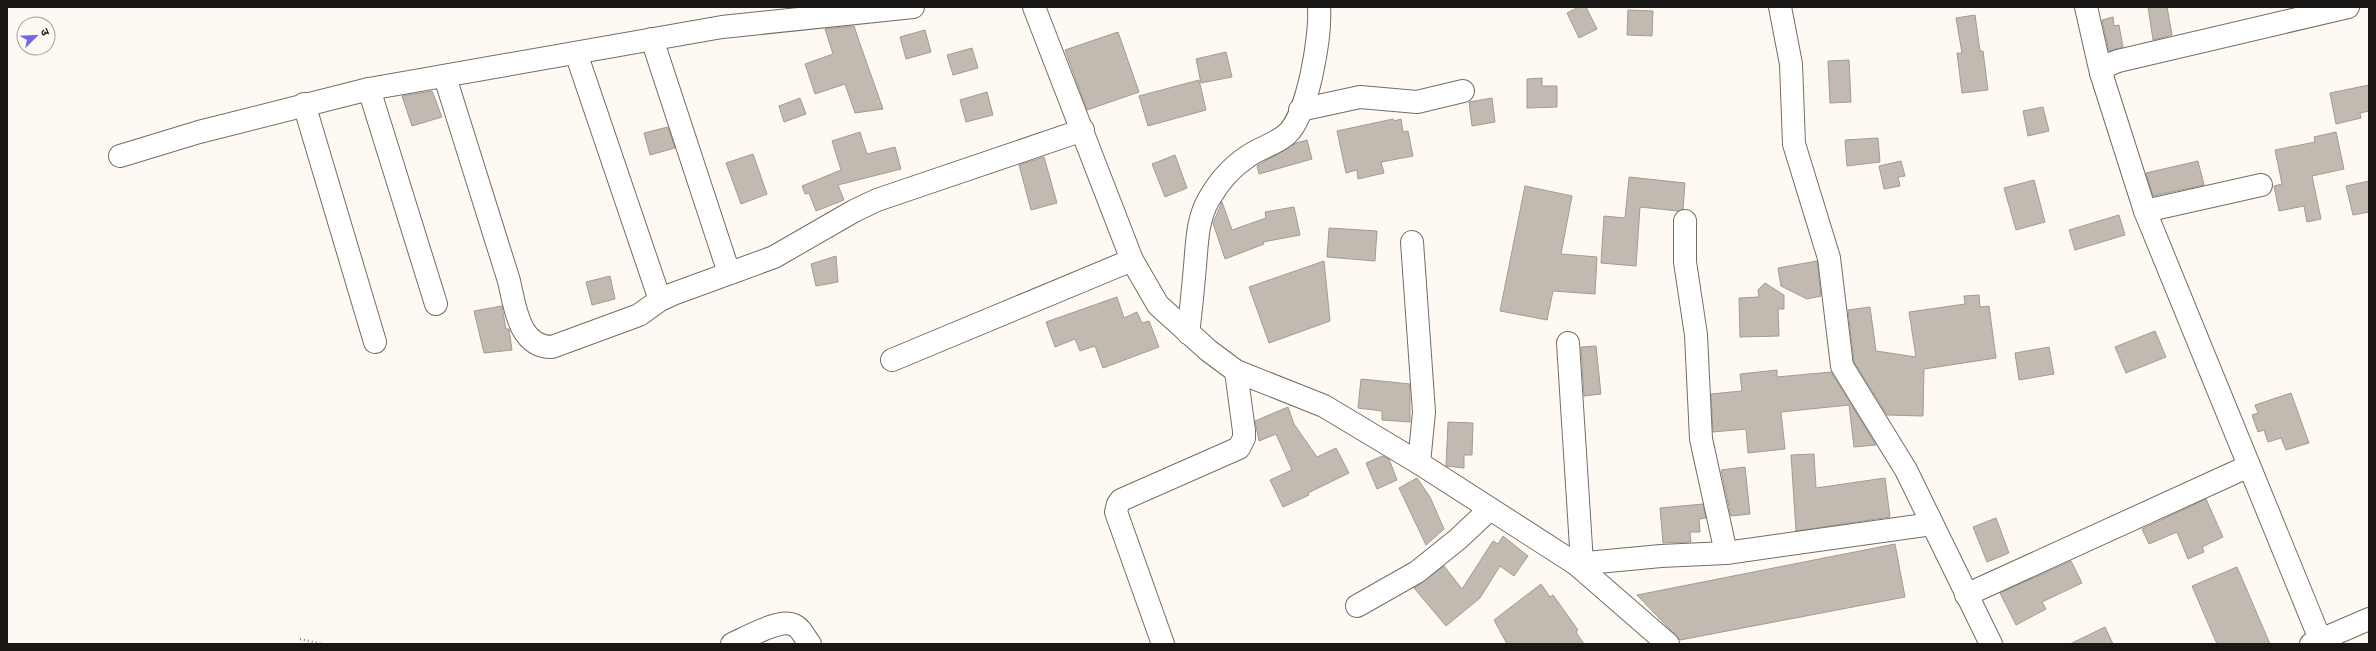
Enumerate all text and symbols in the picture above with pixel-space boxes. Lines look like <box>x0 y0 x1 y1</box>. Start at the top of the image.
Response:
north arrow <box>16 16 56 56</box>
text: उ <box>37 26 53 38</box>

